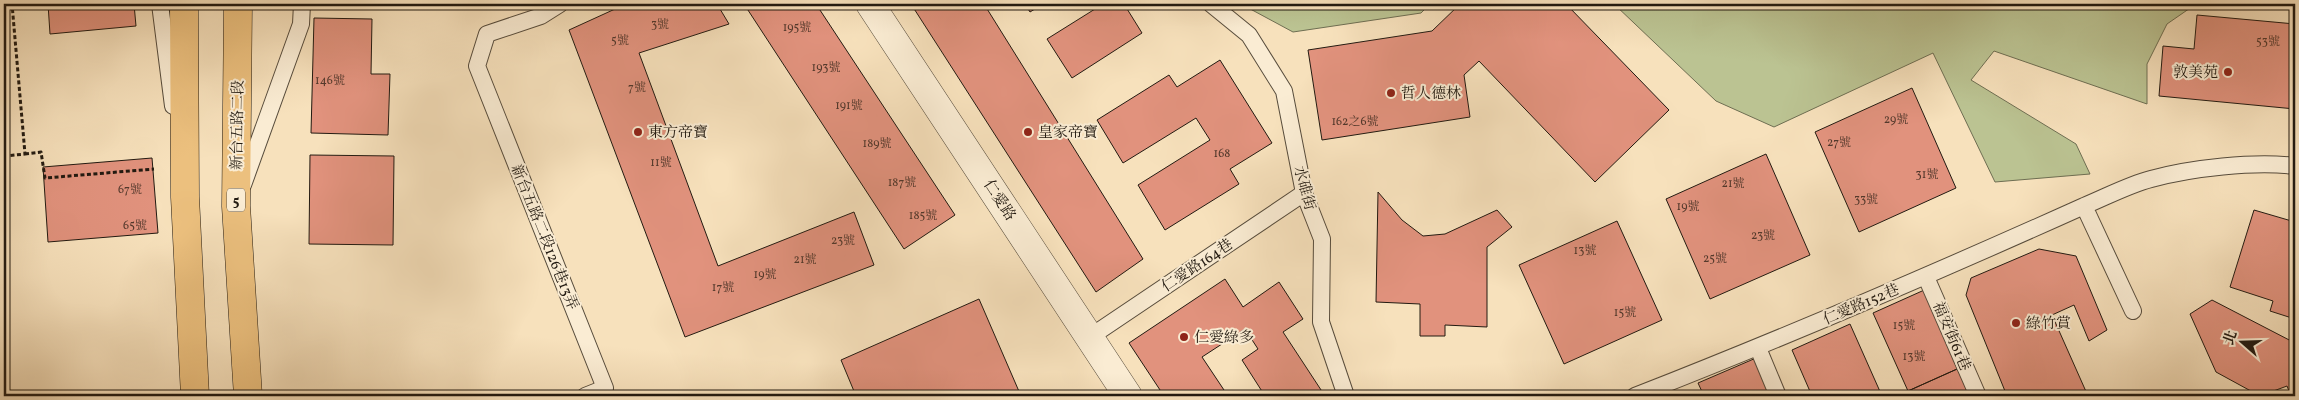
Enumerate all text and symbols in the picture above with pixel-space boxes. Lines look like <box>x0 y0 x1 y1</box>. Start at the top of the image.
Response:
house number: 3號 <box>651 17 669 33</box>
house number: 195號 <box>783 20 811 36</box>
house number: 5號 <box>611 33 629 49</box>
house number: 53號 <box>2256 34 2280 50</box>
house number: 193號 <box>812 60 840 76</box>
place label: 敦美苑 <box>2173 63 2218 84</box>
marker: 敦美苑 <box>2222 66 2234 78</box>
house number: 146號 <box>315 73 345 89</box>
street label: 新台五路二段 <box>227 80 250 170</box>
house number: 7號 <box>628 80 646 96</box>
place label: 哲人德林 <box>1401 84 1461 105</box>
marker: 哲人德林 <box>1385 87 1397 99</box>
house number: 191號 <box>835 98 863 114</box>
house number: 29號 <box>1884 112 1908 128</box>
house number: 162之6號 <box>1331 114 1379 130</box>
place label: 東方帝寶 <box>648 123 708 144</box>
place label: 皇家帝寶 <box>1038 123 1098 144</box>
marker: 東方帝寶 <box>632 126 644 138</box>
marker: 皇家帝寶 <box>1022 126 1034 138</box>
house number: 27號 <box>1827 135 1851 151</box>
house number: 189號 <box>863 136 891 152</box>
house number: 168 <box>1214 146 1230 162</box>
house number: 11號 <box>650 155 672 171</box>
street label: 新台五路二段126巷13弄 <box>505 162 582 313</box>
street label: 水碓街 <box>1288 164 1320 213</box>
house number: 31號 <box>1916 167 1938 183</box>
house number: 187號 <box>888 175 916 191</box>
street label: 仁愛路 <box>978 176 1020 225</box>
house number: 21號 <box>1721 176 1745 192</box>
house number: 67號 <box>118 182 142 198</box>
road number: 5 <box>227 188 245 212</box>
house number: 33號 <box>1854 192 1878 208</box>
house number: 19號 <box>1677 199 1699 215</box>
house number: 185號 <box>909 208 937 224</box>
house number: 65號 <box>123 218 147 234</box>
house number: 23號 <box>1751 228 1775 244</box>
house number: 23號 <box>831 233 855 249</box>
street label: 仁愛路164巷 <box>1158 235 1238 298</box>
house number: 13號 <box>1574 243 1596 259</box>
house number: 25號 <box>1703 251 1727 267</box>
house number: 21號 <box>793 252 817 268</box>
house number: 19號 <box>754 267 776 283</box>
house number: 17號 <box>712 280 734 296</box>
street label: 仁愛路152巷 <box>1820 280 1903 331</box>
street label: 福安街61巷 <box>1927 299 1975 374</box>
house number: 15號 <box>1614 305 1636 321</box>
place label: 綠竹賞 <box>2026 314 2071 335</box>
marker: 綠竹賞 <box>2010 317 2022 329</box>
house number: 15號 <box>1893 318 1915 334</box>
north arrow <box>2216 318 2266 368</box>
place label: 仁愛綠多 <box>1194 328 1254 349</box>
text: 北 <box>2220 328 2243 348</box>
marker: 仁愛綠多 <box>1178 331 1190 343</box>
house number: 13號 <box>1903 349 1925 365</box>

